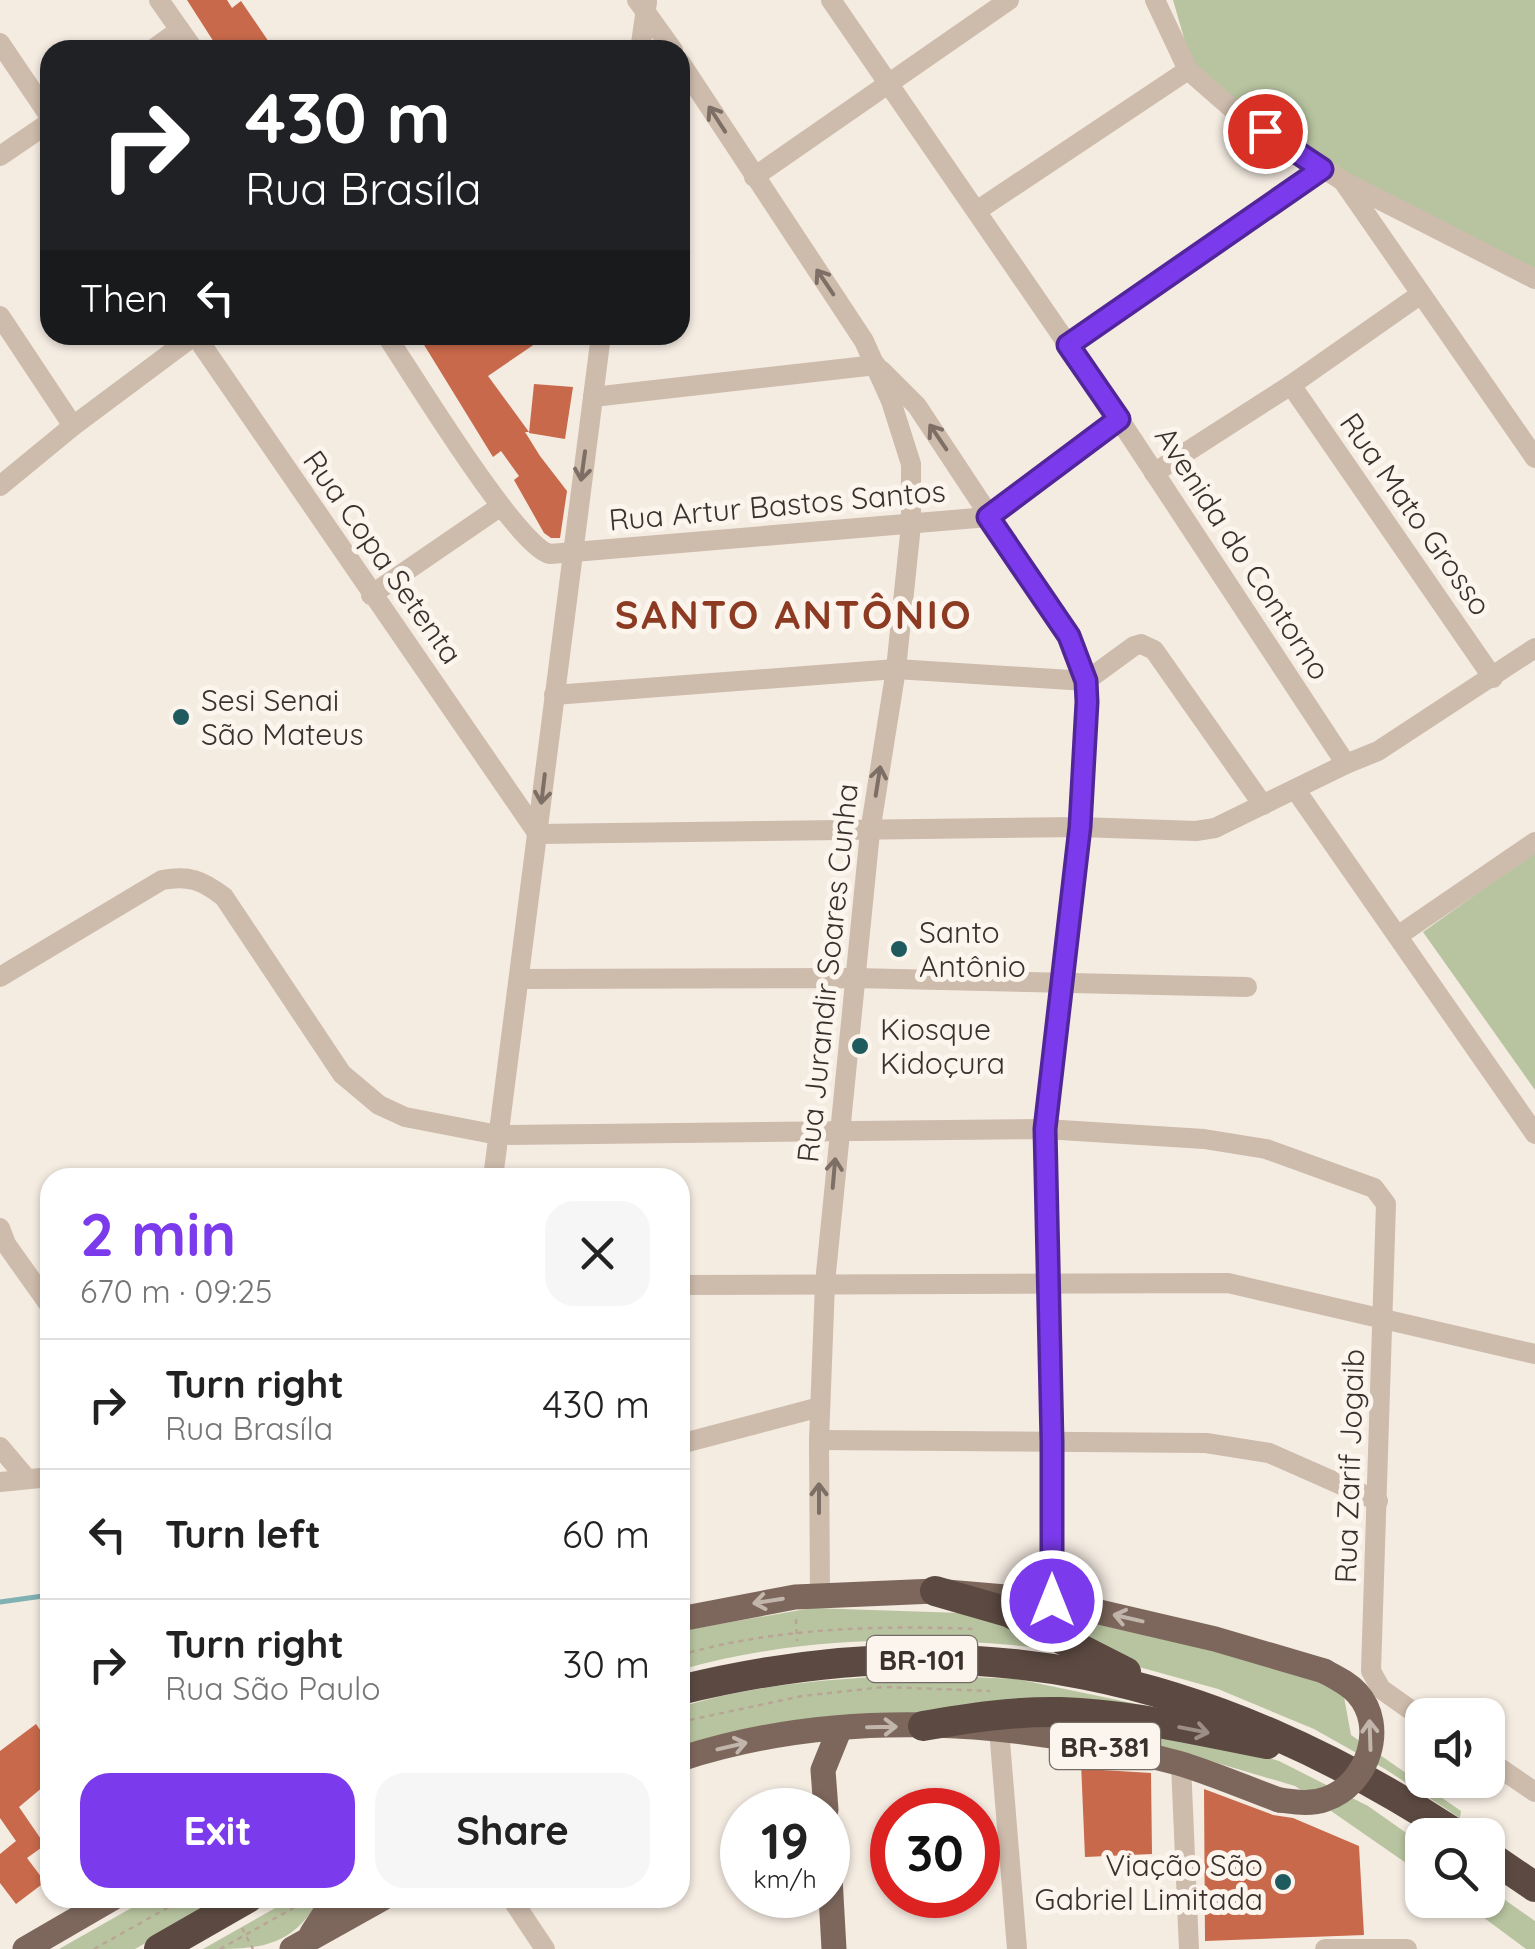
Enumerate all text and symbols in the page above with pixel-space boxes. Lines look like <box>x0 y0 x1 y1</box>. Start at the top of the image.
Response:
text: 430 m <box>245 73 451 161</box>
icon: right <box>80 80 210 210</box>
pin <box>1223 89 1308 174</box>
icon: arrive <box>1238 104 1293 159</box>
one-way arrow <box>707 105 727 134</box>
text: Rua Brasíla <box>245 160 482 216</box>
one-way arrow <box>814 269 835 297</box>
icon: left <box>188 270 243 325</box>
text: Then <box>80 274 168 322</box>
street label: Rua Mato Grosso <box>1332 405 1500 623</box>
street label: Avenida do Contorno <box>1147 419 1339 687</box>
one-way arrow <box>927 423 948 451</box>
street label: Rua Copa Setenta <box>295 443 471 671</box>
one-way arrow <box>573 450 592 482</box>
street label: Rua Artur Bastos Santos <box>607 471 947 539</box>
district label: SANTO ANTÔNIO <box>615 589 973 639</box>
place label: Sesi Senai São Mateus <box>201 681 363 753</box>
marker: Sesi Senai São Mateus <box>170 706 192 728</box>
one-way arrow <box>869 765 888 797</box>
one-way arrow <box>533 772 552 804</box>
street label: Rua Jurandir Soares Cunha <box>788 782 866 1164</box>
place label: Santo Antônio <box>919 913 1026 985</box>
marker: Santo Antônio <box>888 938 910 960</box>
place label: Kiosque Kidoçura <box>880 1010 1005 1082</box>
marker: Kiosque Kidoçura <box>849 1035 871 1057</box>
one-way arrow <box>825 1158 844 1190</box>
text: 2 min <box>80 1196 236 1271</box>
button: close <box>545 1201 650 1306</box>
text: 670 m · 09:25 <box>80 1271 272 1311</box>
street label: Rua Zarif Jogaib <box>1326 1348 1372 1584</box>
text: Turn right <box>165 1360 344 1408</box>
icon: right <box>80 1377 135 1432</box>
text: 430 m <box>542 1380 650 1428</box>
text: Rua Brasíla <box>165 1408 333 1448</box>
one-way arrow <box>810 1482 829 1514</box>
icon: left <box>80 1507 135 1562</box>
text: Turn left <box>165 1510 321 1558</box>
text: 60 m <box>562 1510 650 1558</box>
position arrow <box>1000 1549 1104 1653</box>
one-way arrow <box>753 1593 785 1611</box>
one-way arrow <box>1113 1608 1145 1626</box>
text: Turn right <box>165 1620 344 1668</box>
road number: BR-101 <box>867 1636 977 1682</box>
icon: right <box>80 1637 135 1692</box>
text: 30 m <box>562 1640 650 1688</box>
text: Rua São Paulo <box>165 1668 380 1708</box>
map controls <box>1405 1698 1505 1918</box>
button: sound <box>1405 1698 1505 1798</box>
one-way arrow <box>865 1717 897 1736</box>
one-way arrow <box>1360 1719 1379 1751</box>
one-way arrow <box>1177 1721 1209 1740</box>
road number: BR-381 <box>1050 1723 1160 1769</box>
one-way arrow <box>715 1736 747 1754</box>
button: Exit <box>80 1773 355 1888</box>
button: Share <box>375 1773 650 1888</box>
speed limit sign: 30 <box>870 1788 1000 1918</box>
text: 19 <box>761 1809 809 1872</box>
button: search <box>1405 1818 1505 1918</box>
place label: Viação São Gabriel Limitada <box>1034 1846 1263 1918</box>
text: km/h <box>753 1863 817 1894</box>
marker: Viação São Gabriel Limitada <box>1272 1871 1294 1893</box>

